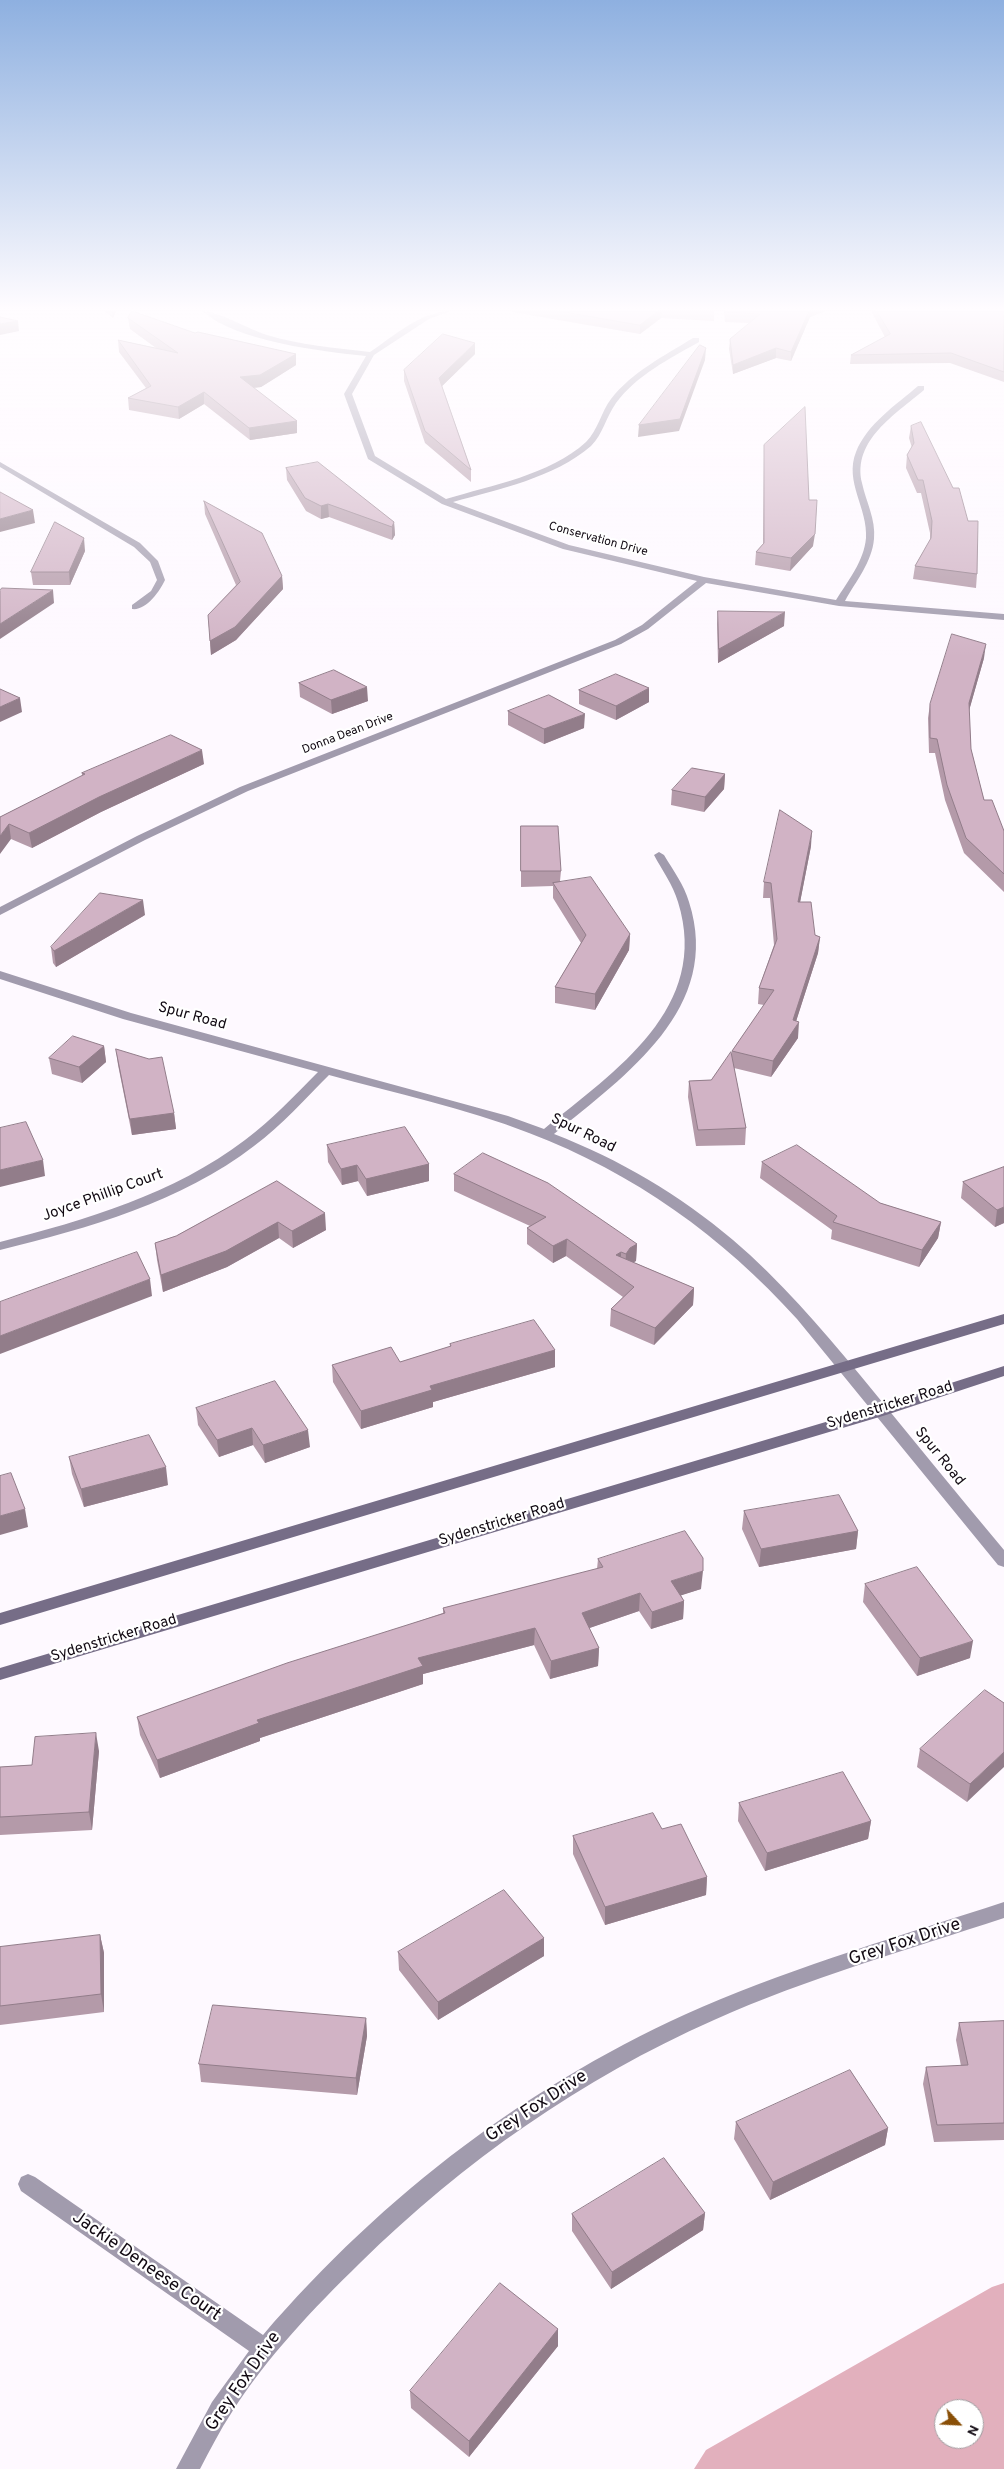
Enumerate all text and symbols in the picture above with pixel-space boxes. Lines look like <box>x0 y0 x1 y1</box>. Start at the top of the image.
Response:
street label: Conservation Drive <box>547 520 649 560</box>
street label: Donna Dean Drive <box>300 710 396 758</box>
street label: Spur Road <box>156 999 228 1035</box>
street label: Spur Road <box>548 1111 618 1157</box>
street label: Joyce Phillip Court <box>40 1166 166 1226</box>
street label: Sydenstricker Road <box>825 1378 955 1434</box>
street label: Spur Road <box>910 1424 968 1490</box>
street label: Sydenstricker Road <box>437 1495 567 1551</box>
street label: Sydenstricker Road <box>49 1611 179 1667</box>
street label: Grey Fox Drive <box>846 1915 964 1971</box>
street label: Grey Fox Drive <box>482 2066 592 2148</box>
street label: Jackie Deneese Court <box>67 2207 225 2327</box>
street label: Grey Fox Drive <box>202 2328 286 2436</box>
north arrow <box>934 2399 984 2449</box>
text: N <box>962 2422 982 2438</box>

